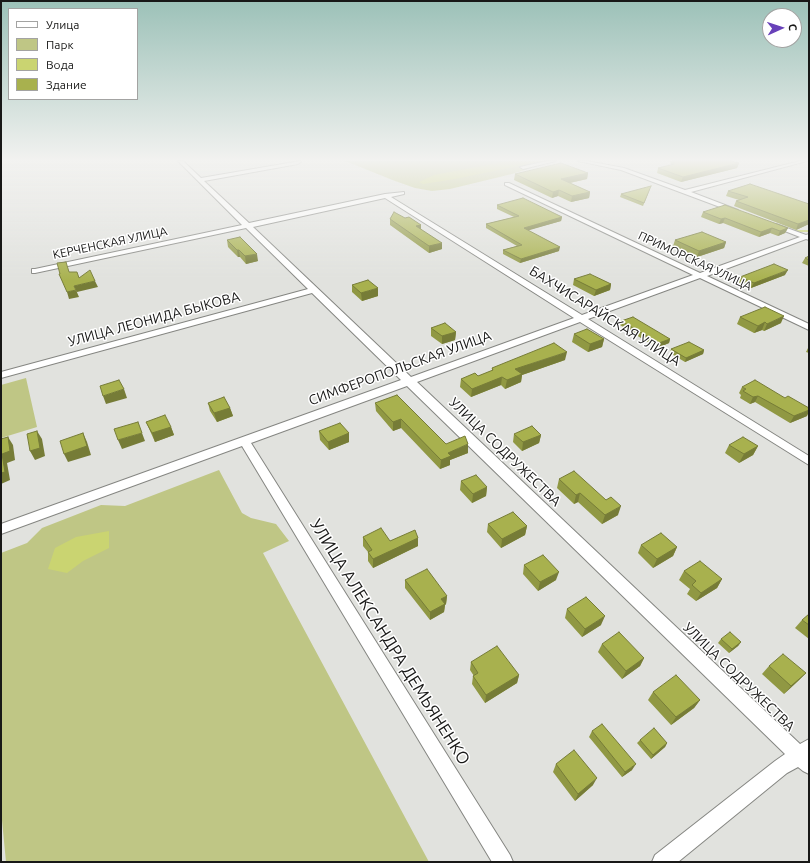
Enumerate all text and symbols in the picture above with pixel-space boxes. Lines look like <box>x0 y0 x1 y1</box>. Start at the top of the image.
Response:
legend <box>8 8 138 100</box>
north arrow <box>762 8 802 48</box>
text: Улица <box>46 18 79 31</box>
text: С <box>787 24 799 31</box>
text: Парк <box>46 38 74 51</box>
text: Вода <box>46 58 74 71</box>
text: Здание <box>46 78 87 91</box>
street label: КЕРЧЕНСКАЯ УЛИЦА <box>52 224 168 262</box>
street label: ПРИМОРСКАЯ УЛИЦА <box>636 228 754 294</box>
street label: БАХЧИСАРАЙСКАЯ УЛИЦА <box>526 262 684 370</box>
street label: УЛИЦА ЛЕОНИДА БЫКОВА <box>66 288 242 350</box>
street label: СИМФЕРОПОЛЬСКАЯ УЛИЦА <box>306 327 494 409</box>
street label: УЛИЦА СОДРУЖЕСТВА <box>446 394 564 510</box>
street label: УЛИЦА АЛЕКСАНДРА ДЕМЬЯНЕНКО <box>306 515 474 769</box>
street label: УЛИЦА СОДРУЖЕСТВА <box>680 619 798 735</box>

